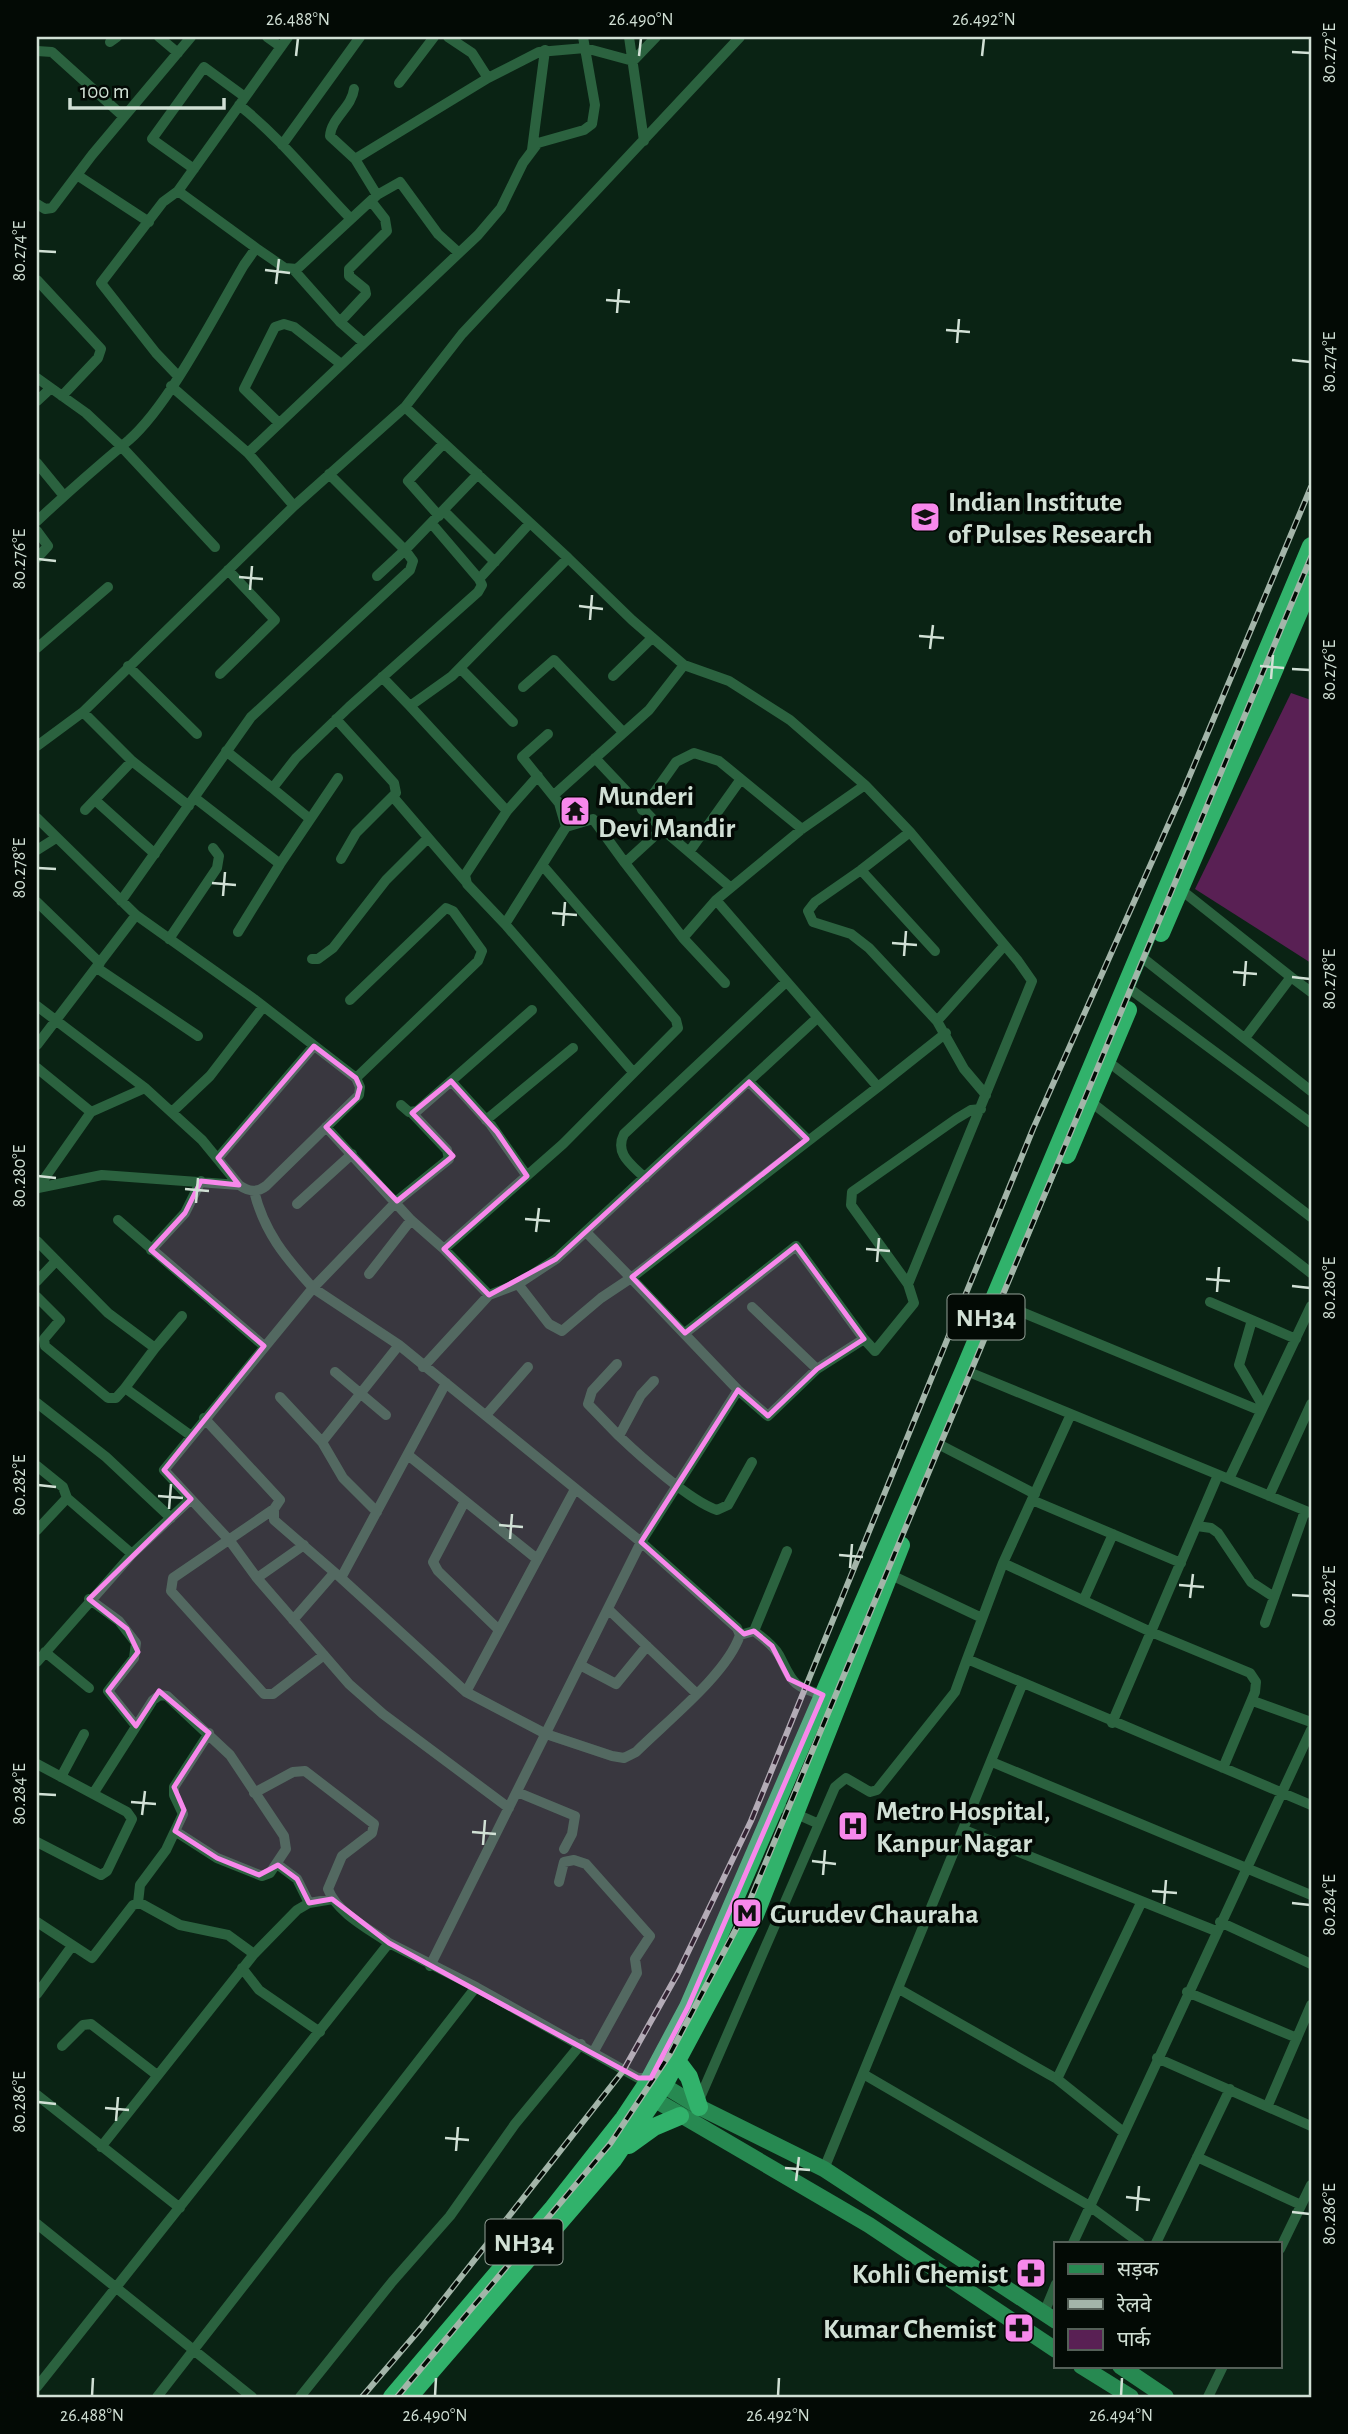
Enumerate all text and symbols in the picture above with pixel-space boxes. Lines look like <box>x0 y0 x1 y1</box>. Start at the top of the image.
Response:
text: 26.488°N <box>266 11 330 29</box>
text: 26.490°N <box>609 11 673 29</box>
text: 26.492°N <box>952 11 1016 29</box>
text: 80.272°E <box>1321 23 1339 83</box>
scale bar <box>70 66 224 110</box>
text: 100 m <box>80 81 130 102</box>
text: 80.274°E <box>11 220 29 281</box>
text: 80.274°E <box>1321 331 1339 392</box>
place label: Indian Institute of Pulses Research <box>948 489 1152 549</box>
school or university icon: Indian Institute of Pulses Research <box>908 500 942 534</box>
text: 80.276°E <box>11 529 29 589</box>
text: 80.276°E <box>1321 640 1339 700</box>
place label: Munderi Devi Mandir <box>598 783 736 843</box>
temple icon: Munderi Devi Mandir <box>558 794 592 828</box>
text: 80.278°E <box>11 838 29 898</box>
text: 80.278°E <box>1321 949 1339 1009</box>
text: 80.280°E <box>11 1145 29 1207</box>
text: 80.280°E <box>1321 1257 1339 1319</box>
road number: NH34 <box>948 1294 1024 1340</box>
text: 80.282°E <box>11 1454 29 1516</box>
text: 80.282°E <box>1321 1565 1339 1627</box>
text: 80.284°E <box>11 1763 29 1825</box>
place label: Metro Hospital, Kanpur Nagar <box>876 1798 1050 1858</box>
hospital icon: Metro Hospital, Kanpur Nagar <box>836 1809 870 1843</box>
text: 80.284°E <box>1321 1874 1339 1936</box>
metro station icon: Gurudev Chauraha <box>730 1896 764 1930</box>
place label: Gurudev Chauraha <box>770 1901 979 1929</box>
text: 80.286°E <box>11 2071 29 2133</box>
text: 80.286°E <box>1321 2183 1339 2245</box>
road number: NH34 <box>486 2220 562 2264</box>
legend <box>1054 2242 1282 2368</box>
pharmacy icon: Kohli Chemist <box>1014 2256 1048 2290</box>
text: सड़क <box>1117 2259 1159 2280</box>
place label: Kohli Chemist <box>852 2261 1009 2289</box>
text: रेलवे <box>1116 2293 1152 2316</box>
pharmacy icon: Kumar Chemist <box>1002 2311 1036 2345</box>
place label: Kumar Chemist <box>823 2316 997 2344</box>
text: पार्क <box>1117 2327 1151 2350</box>
text: 26.488°N <box>60 2407 124 2425</box>
text: 26.490°N <box>403 2407 467 2425</box>
text: 26.492°N <box>746 2407 810 2425</box>
text: 26.494°N <box>1089 2407 1153 2425</box>

